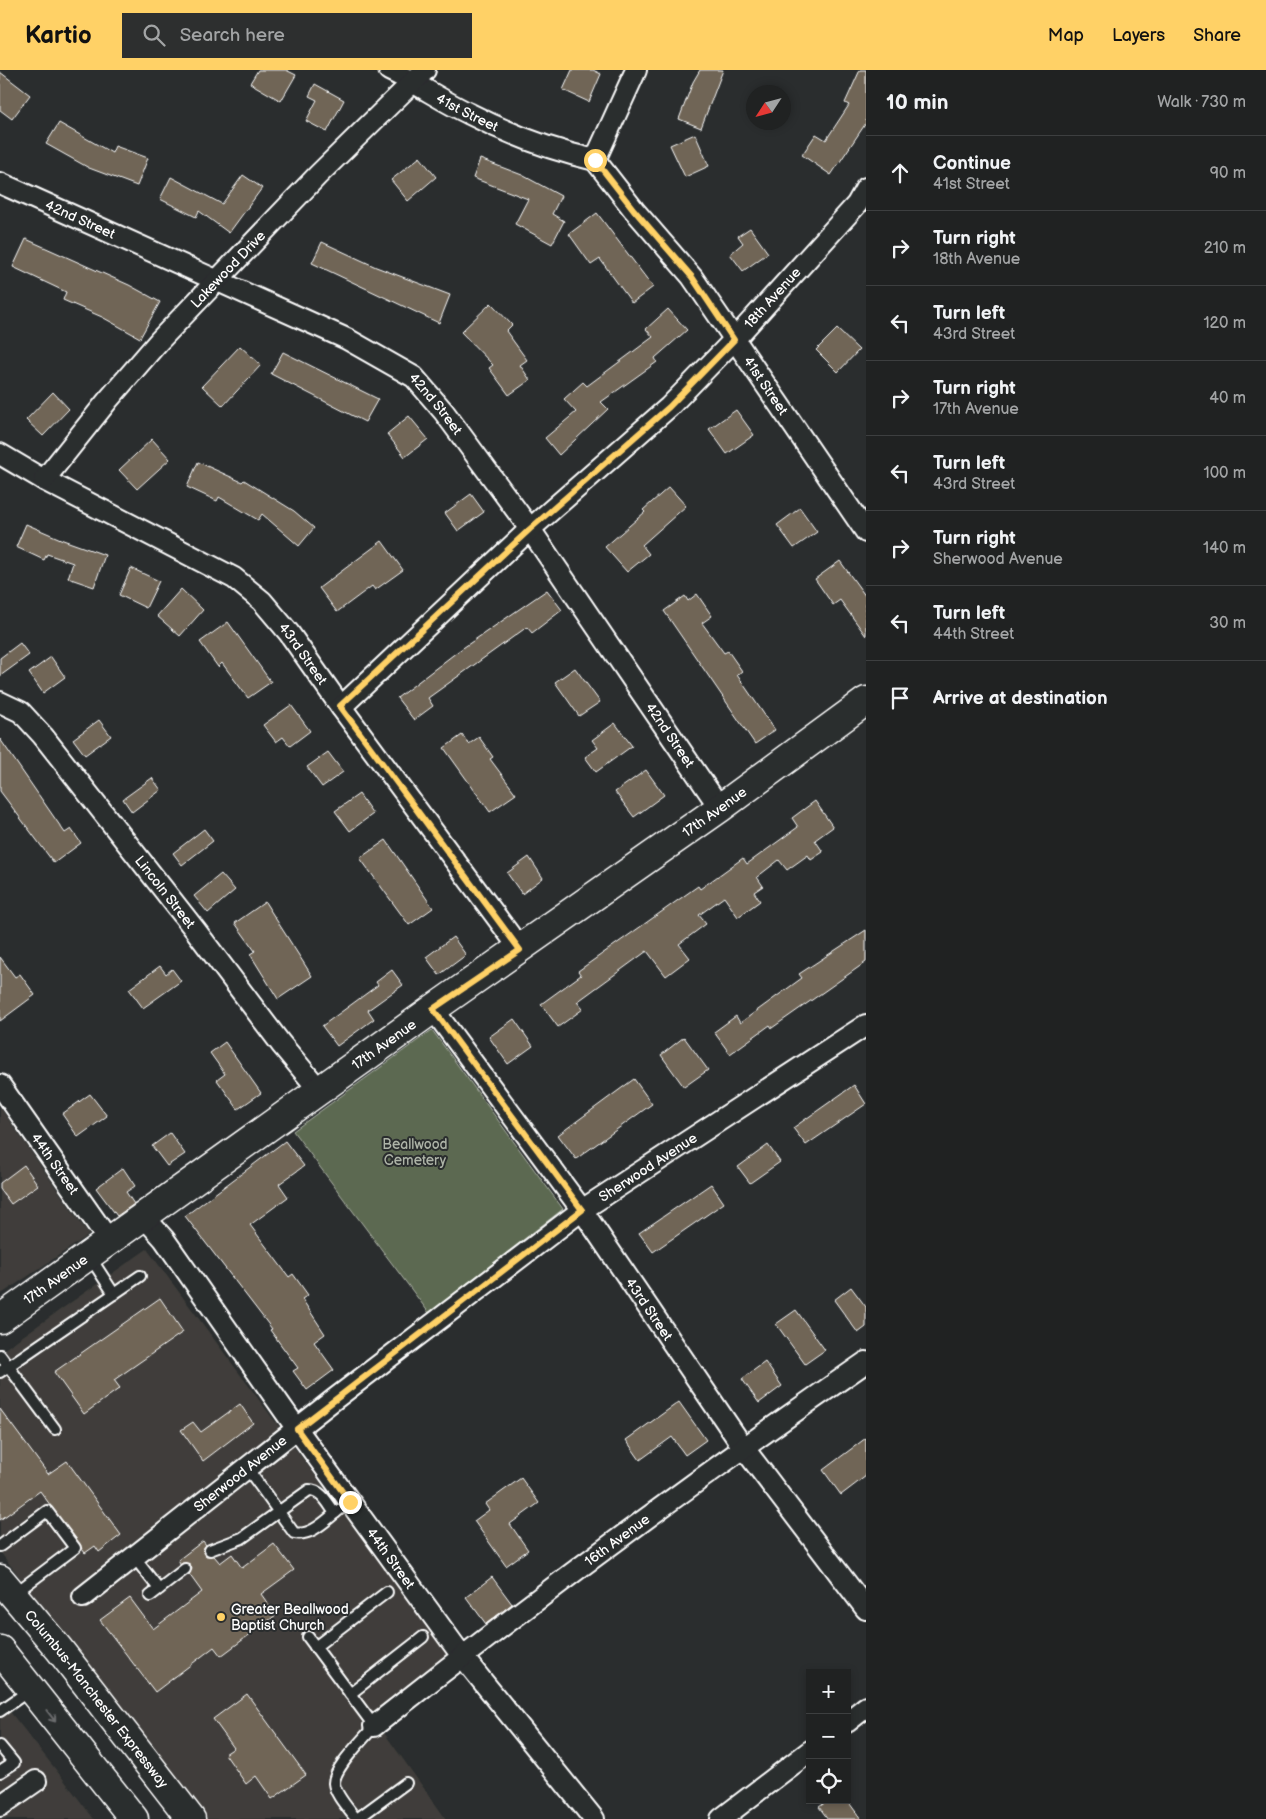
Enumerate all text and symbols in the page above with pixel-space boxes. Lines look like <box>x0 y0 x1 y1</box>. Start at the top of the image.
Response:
search box <box>122 13 472 58</box>
text: Kartio <box>25 21 92 50</box>
icon: search <box>140 21 168 49</box>
text: Search here <box>180 24 285 47</box>
text: Map <box>1048 25 1084 46</box>
text: Layers <box>1112 25 1165 46</box>
text: Share <box>1193 25 1241 46</box>
north arrow <box>746 85 791 130</box>
street label: 41st Street <box>433 89 502 135</box>
text: 10 min <box>886 90 948 115</box>
text: Walk · 730 m <box>1157 93 1246 112</box>
route start <box>584 149 607 172</box>
text: Continue <box>933 152 1011 175</box>
icon: ahead <box>886 159 914 187</box>
text: 90 m <box>1210 164 1246 183</box>
text: 41st Street <box>933 175 1010 194</box>
street label: 42nd Street <box>43 196 118 242</box>
street label: Lakewood Drive <box>187 227 269 311</box>
text: Turn right <box>933 227 1016 250</box>
icon: right <box>886 234 914 262</box>
text: 210 m <box>1204 239 1246 258</box>
text: 18th Avenue <box>933 250 1020 269</box>
street label: 18th Avenue <box>740 264 804 332</box>
text: Turn left <box>933 302 1005 325</box>
icon: left <box>886 309 914 337</box>
text: 120 m <box>1203 314 1246 333</box>
text: 43rd Street <box>933 325 1015 344</box>
street label: 41st Street <box>740 353 792 419</box>
street label: 42nd Street <box>406 369 467 438</box>
text: Turn right <box>933 377 1016 400</box>
icon: right <box>886 384 914 412</box>
text: 40 m <box>1209 389 1246 408</box>
text: 17th Avenue <box>933 400 1019 419</box>
text: Turn left <box>933 452 1005 475</box>
icon: left <box>886 459 914 487</box>
text: 100 m <box>1203 464 1246 483</box>
text: 43rd Street <box>933 475 1015 494</box>
text: Turn right <box>933 527 1016 550</box>
icon: right <box>886 534 914 562</box>
text: 140 m <box>1203 539 1246 558</box>
text: Sherwood Avenue <box>933 550 1063 569</box>
text: Turn left <box>933 602 1005 625</box>
icon: left <box>886 609 914 637</box>
text: 30 m <box>1209 614 1246 633</box>
street label: 43rd Street <box>275 619 331 688</box>
text: 44th Street <box>933 625 1014 644</box>
icon: arrive <box>886 684 914 712</box>
text: Arrive at destination <box>933 687 1108 710</box>
street label: 42nd Street <box>642 699 699 771</box>
street label: 17th Avenue <box>679 783 750 840</box>
street label: Lincoln Street <box>132 852 200 932</box>
street label: 17th Avenue <box>348 1015 419 1073</box>
street label: Sherwood Avenue <box>596 1129 700 1205</box>
street label: 44th Street <box>28 1130 83 1198</box>
park label: Beallwood Cemetery <box>382 1136 448 1169</box>
street label: 17th Avenue <box>20 1251 91 1308</box>
street label: 43rd Street <box>622 1275 677 1344</box>
street label: Sherwood Avenue <box>190 1431 290 1515</box>
route end <box>339 1491 362 1514</box>
street label: 16th Avenue <box>581 1510 653 1570</box>
street label: 44th Street <box>363 1524 419 1593</box>
place label: Greater Beallwood Baptist Church <box>231 1601 349 1634</box>
street label: Columbus-Manchester Expressway <box>21 1606 173 1792</box>
marker: Greater Beallwood Baptist Church <box>215 1611 227 1623</box>
map controls <box>806 1669 851 1804</box>
button: + <box>806 1669 851 1714</box>
one-way arrow <box>46 1709 57 1722</box>
button: − <box>806 1714 851 1759</box>
button: locate <box>806 1759 851 1804</box>

